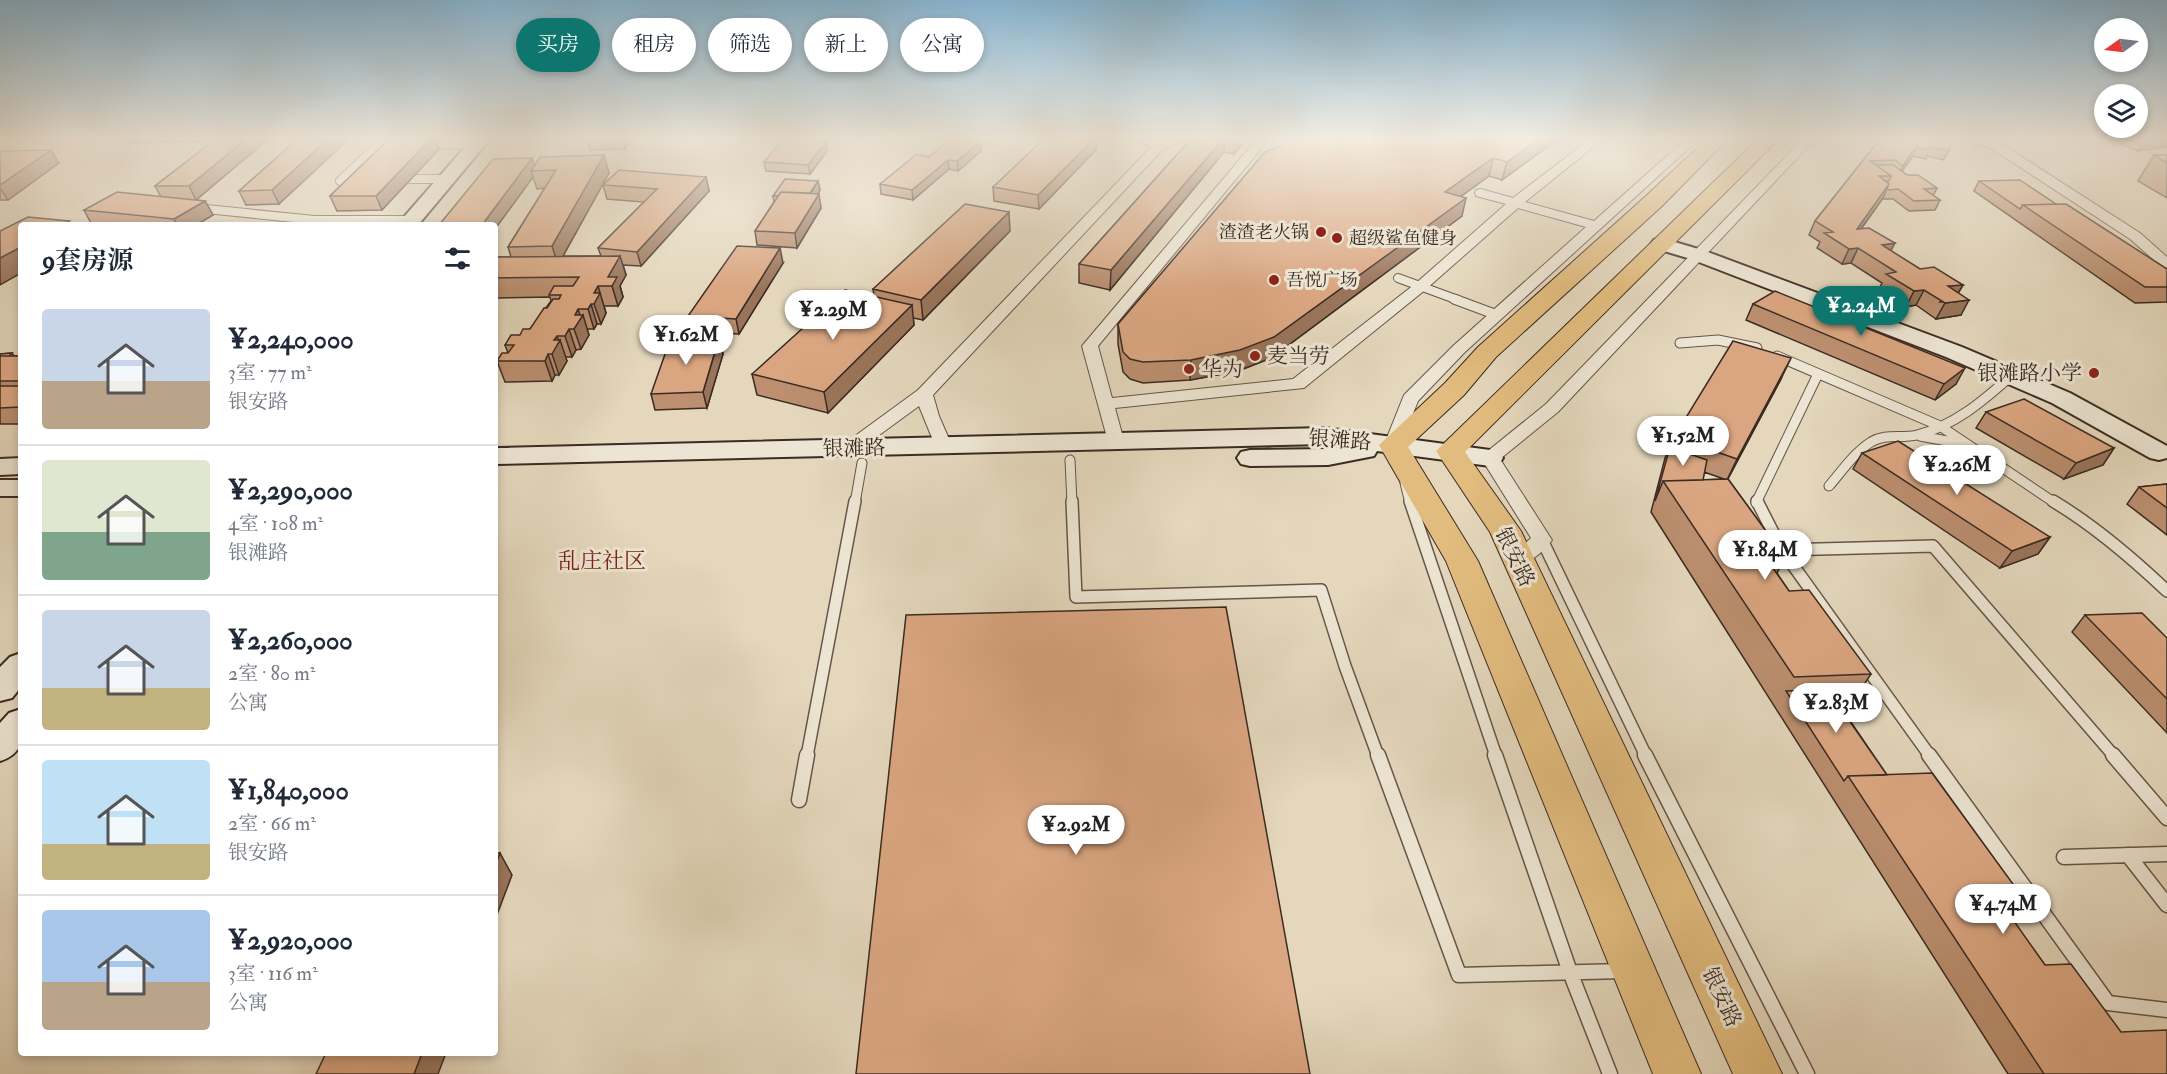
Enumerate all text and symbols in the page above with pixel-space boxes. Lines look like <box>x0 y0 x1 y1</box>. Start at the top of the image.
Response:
chip: 买房 <box>516 18 600 72</box>
chip: 租房 <box>612 18 696 72</box>
chip: 筛选 <box>708 18 792 72</box>
chip: 新上 <box>804 18 888 72</box>
chip: 公寓 <box>900 18 984 72</box>
north arrow <box>2094 18 2148 72</box>
map controls <box>2094 18 2148 138</box>
button: layers <box>2094 84 2148 138</box>
place label: 渣渣老火锅 <box>1219 221 1309 244</box>
marker: 渣渣老火锅 <box>1314 225 1328 239</box>
place label: 超级鲨鱼健身 <box>1349 227 1457 250</box>
marker: 超级鲨鱼健身 <box>1330 231 1344 245</box>
icon: filters <box>441 242 474 275</box>
text: 9套房源 <box>42 245 133 277</box>
place label: 吾悦广场 <box>1286 269 1358 292</box>
marker: 吾悦广场 <box>1267 273 1281 287</box>
pin: ¥2.24M <box>1812 286 1910 337</box>
pin: ¥2.29M <box>784 290 882 341</box>
text: ¥2.24M <box>1826 293 1896 318</box>
text: ¥2.29M <box>799 297 867 322</box>
pin: ¥1.62M <box>637 315 735 366</box>
text: ¥1.62M <box>653 322 719 347</box>
text: ¥2,240,000 <box>228 324 354 356</box>
icon: home <box>90 333 162 405</box>
place label: 麦当劳 <box>1267 343 1330 370</box>
marker: 麦当劳 <box>1248 349 1262 363</box>
place label: 华为 <box>1201 356 1243 383</box>
text: 3室 · 77 m² <box>228 360 312 385</box>
place label: 银滩路小学 <box>1977 360 2082 387</box>
marker: 华为 <box>1182 362 1196 376</box>
marker: 银滩路小学 <box>2087 366 2101 380</box>
text: 银安路 <box>228 389 288 414</box>
pin: ¥1.52M <box>1634 416 1732 467</box>
text: ¥1.52M <box>1651 423 1715 448</box>
street label: 银滩路 <box>1308 425 1372 456</box>
street label: 银滩路 <box>822 434 886 463</box>
pin: ¥2.26M <box>1908 445 2006 496</box>
text: ¥2.26M <box>1923 452 1991 477</box>
text: ¥2,290,000 <box>228 475 353 507</box>
icon: home <box>90 484 162 556</box>
text: 4室 · 108 m² <box>228 511 323 536</box>
street label: 银安路 <box>1489 523 1540 591</box>
pin: ¥1.84M <box>1716 530 1814 581</box>
text: ¥1.84M <box>1732 537 1798 562</box>
text: 银滩路 <box>228 540 288 565</box>
district label: 乱庄社区 <box>558 547 646 575</box>
text: ¥2,260,000 <box>228 625 353 657</box>
icon: home <box>90 634 162 706</box>
text: 2室 · 80 m² <box>228 661 315 686</box>
pin: ¥2.83M <box>1787 683 1885 734</box>
text: 公寓 <box>228 690 268 715</box>
text: ¥2.83M <box>1803 690 1869 715</box>
text: ¥1,840,000 <box>228 775 349 807</box>
icon: home <box>90 784 162 856</box>
pin: ¥2.92M <box>1027 805 1125 856</box>
text: 2室 · 66 m² <box>228 811 316 836</box>
text: ¥2.92M <box>1042 812 1110 837</box>
text: 银安路 <box>228 840 288 865</box>
pin: ¥4.74M <box>1954 884 2052 935</box>
text: ¥4.74M <box>1969 891 2037 916</box>
text: ¥2,920,000 <box>228 925 353 957</box>
icon: home <box>90 934 162 1006</box>
text: 3室 · 116 m² <box>228 961 318 986</box>
street label: 银安路 <box>1696 963 1747 1031</box>
text: 公寓 <box>228 990 268 1015</box>

